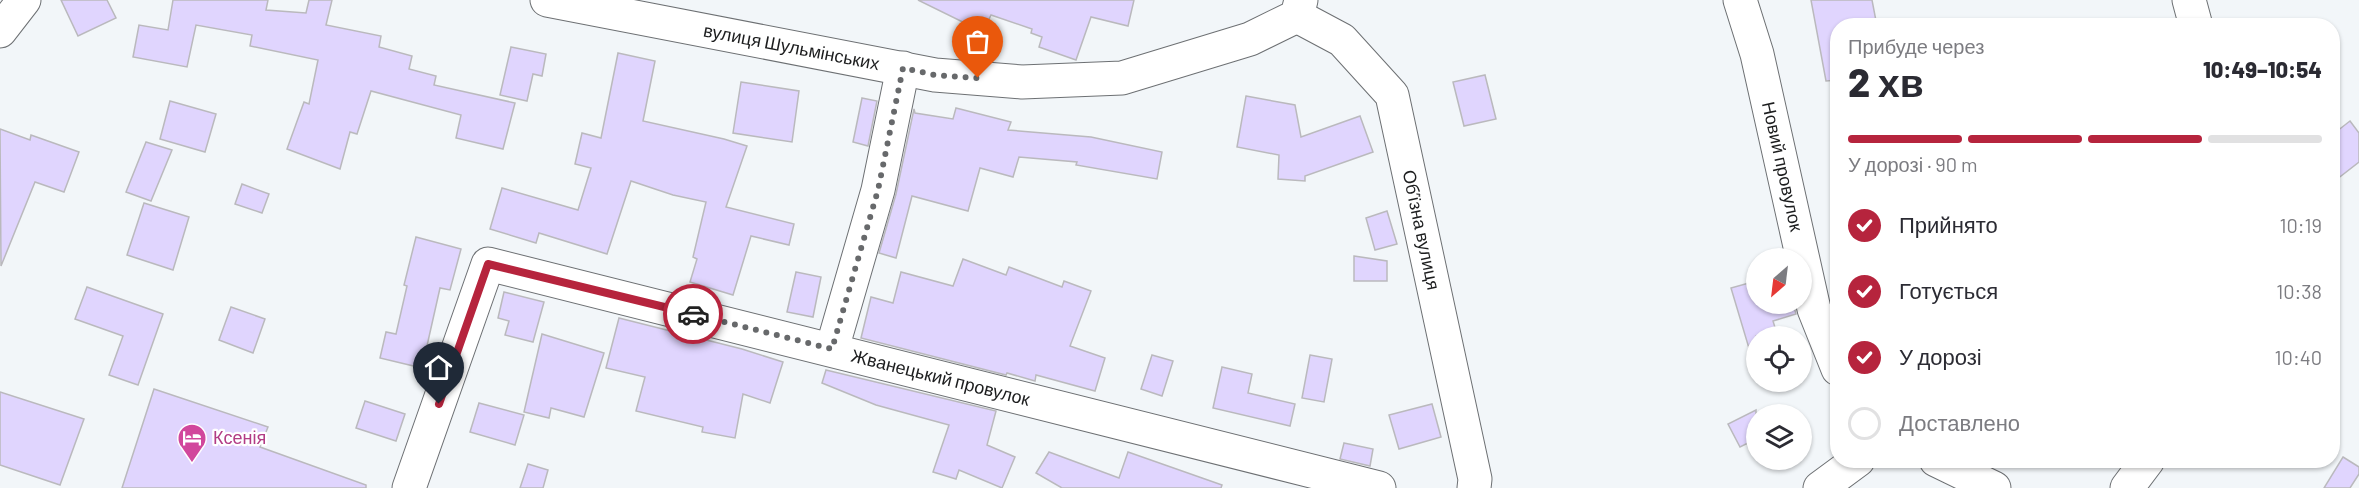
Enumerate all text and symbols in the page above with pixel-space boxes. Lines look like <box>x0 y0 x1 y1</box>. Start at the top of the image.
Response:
pin <box>952 16 1003 78</box>
street label: вулиця Шульмінських <box>702 19 881 74</box>
icon: bag <box>961 25 994 58</box>
text: Прибуде через <box>1848 34 1984 58</box>
text: 10:49–10:54 <box>2203 56 2322 82</box>
text: 2 хв <box>1848 58 1924 105</box>
street label: Новий провулок <box>1758 99 1808 234</box>
text: У дорозі · 90 m <box>1848 152 1978 176</box>
street label: Обʼїзна вулиця <box>1399 168 1445 292</box>
icon: check <box>1848 209 1881 242</box>
text: Прийнято <box>1899 211 1998 237</box>
text: 10:19 <box>2280 213 2322 237</box>
north arrow <box>1746 248 1812 314</box>
map controls <box>1746 248 1812 470</box>
icon: check <box>1848 275 1881 308</box>
text: Готується <box>1899 277 1998 303</box>
text: 10:38 <box>2276 279 2322 303</box>
courier <box>663 284 723 344</box>
icon: car <box>677 298 710 331</box>
button: locate <box>1746 326 1812 392</box>
icon: check <box>1848 341 1881 374</box>
pin <box>413 342 464 404</box>
text: У дорозі <box>1899 343 1982 369</box>
street label: Жванецький провулок <box>849 344 1032 410</box>
text: 10:40 <box>2275 345 2322 369</box>
icon: home <box>422 351 455 384</box>
button: layers <box>1746 404 1812 470</box>
text: Доставлено <box>1899 409 2020 435</box>
hotel icon: Ксенія <box>176 422 208 464</box>
place label: Ксенія <box>213 426 266 448</box>

